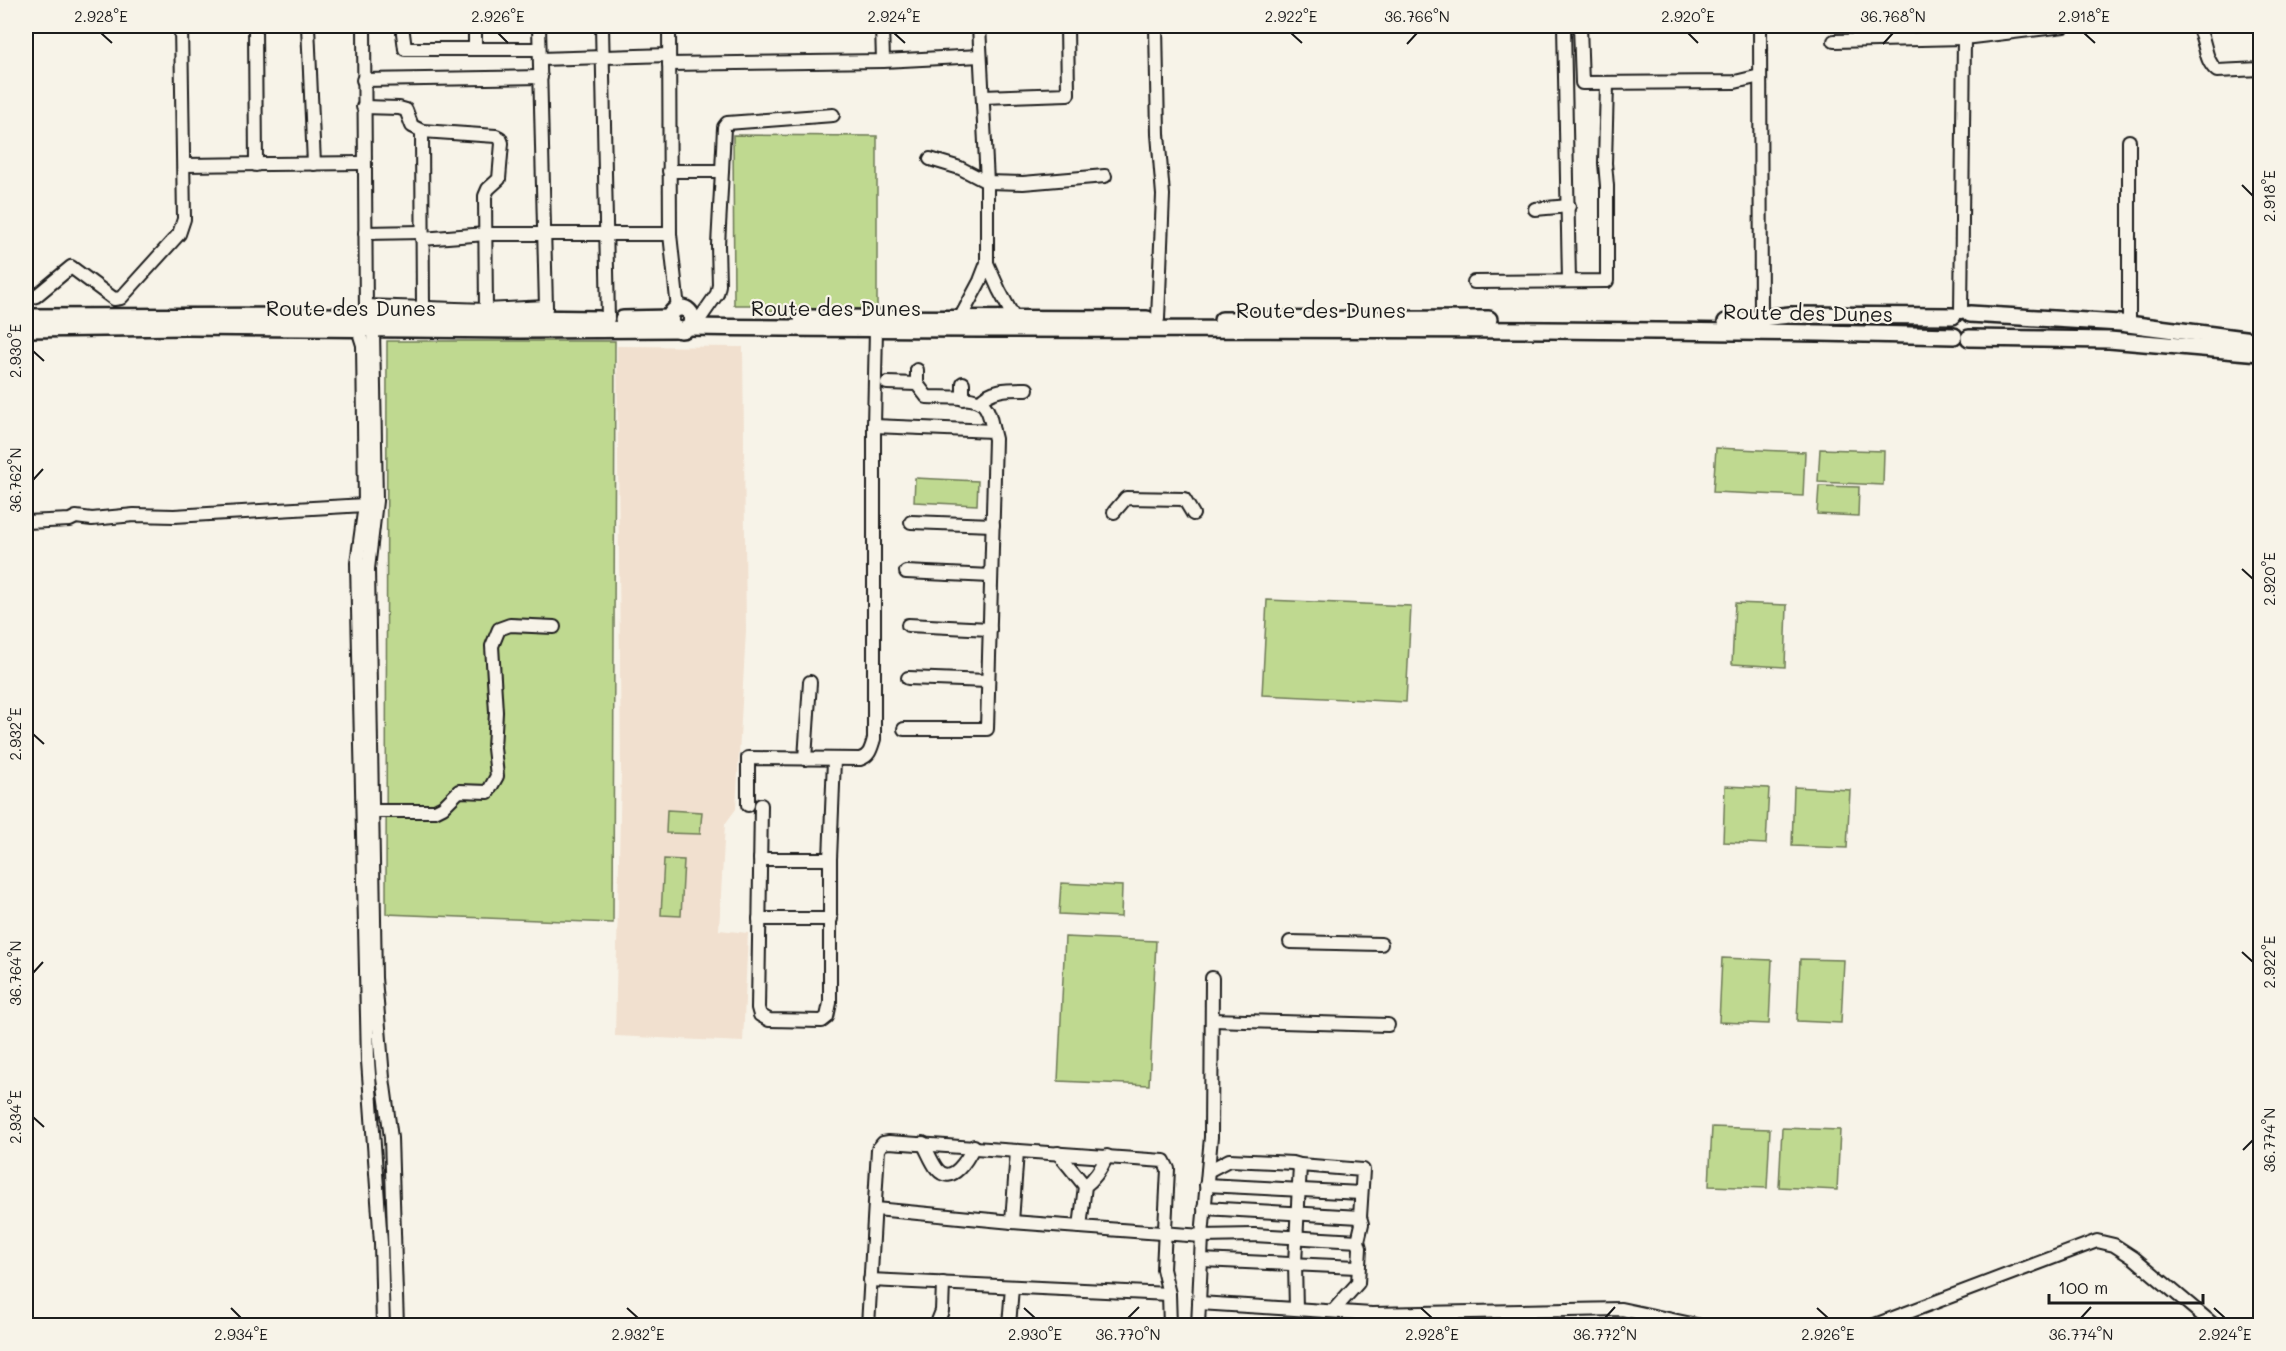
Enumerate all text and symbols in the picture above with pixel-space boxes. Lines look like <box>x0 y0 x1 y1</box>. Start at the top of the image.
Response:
text: 2.928°E <box>74 6 128 26</box>
text: 2.926°E <box>471 6 525 26</box>
text: 2.924°E <box>867 6 921 26</box>
text: 2.922°E <box>1265 6 1318 26</box>
text: 36.766°N <box>1384 6 1450 26</box>
text: 2.920°E <box>1661 6 1715 26</box>
text: 36.768°N <box>1860 6 1926 26</box>
text: 2.918°E <box>2058 6 2110 26</box>
text: 2.918°E <box>2259 170 2279 222</box>
street label: Route des Dunes <box>266 294 436 321</box>
street label: Route des Dunes <box>751 294 921 321</box>
street label: Route des Dunes <box>1236 296 1406 323</box>
street label: Route des Dunes <box>1723 297 1893 327</box>
text: 2.930°E <box>5 324 25 378</box>
text: 36.762°N <box>5 448 25 512</box>
text: 2.920°E <box>2259 552 2279 606</box>
text: 2.932°E <box>5 707 25 761</box>
text: 2.922°E <box>2259 935 2279 988</box>
text: 36.764°N <box>5 940 25 1006</box>
text: 2.934°E <box>5 1090 25 1144</box>
text: 36.774°N <box>2259 1108 2279 1172</box>
scale bar <box>2049 1267 2204 1305</box>
text: 100 m <box>2058 1275 2108 1299</box>
text: 2.934°E <box>214 1324 268 1344</box>
text: 2.932°E <box>611 1324 665 1344</box>
text: 2.930°E <box>1008 1324 1062 1344</box>
text: 36.770°N <box>1095 1324 1161 1344</box>
text: 2.928°E <box>1405 1324 1459 1344</box>
text: 36.772°N <box>1573 1324 1637 1344</box>
text: 2.926°E <box>1801 1324 1855 1344</box>
text: 36.774°N <box>2049 1324 2113 1344</box>
text: 2.924°E <box>2198 1324 2252 1344</box>

